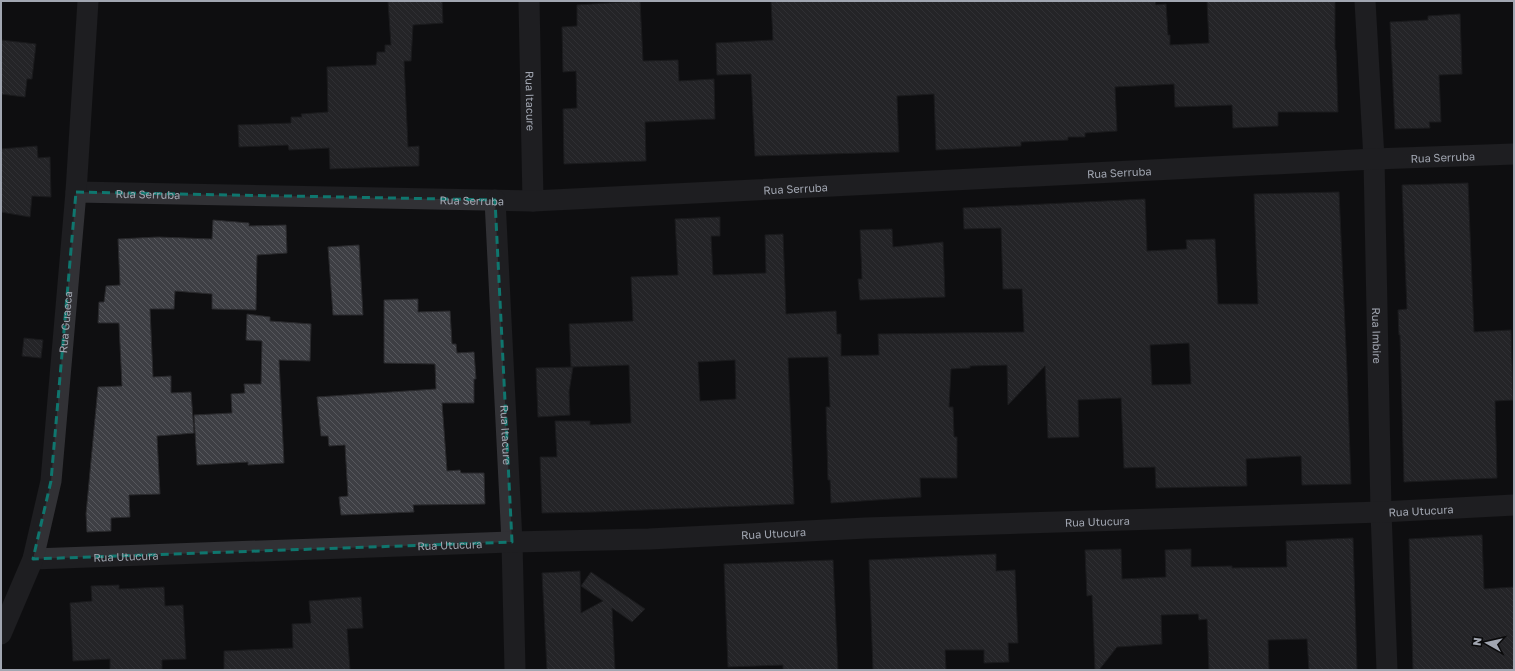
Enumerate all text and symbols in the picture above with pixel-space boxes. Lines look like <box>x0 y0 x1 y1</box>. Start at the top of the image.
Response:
street label: Rua Itacure <box>524 71 538 131</box>
street label: Rua Serruba <box>1410 149 1475 164</box>
street label: Rua Serruba <box>1087 164 1152 180</box>
street label: Rua Serruba <box>763 180 828 196</box>
street label: Rua Serruba <box>116 186 180 201</box>
street label: Rua Serruba <box>440 193 504 207</box>
street label: Rua Guaeca <box>56 291 74 354</box>
street label: Rua Imbire <box>1370 307 1385 364</box>
street label: Rua Itacure <box>499 404 515 465</box>
street label: Rua Utucura <box>1388 502 1454 518</box>
street label: Rua Utucura <box>1065 513 1130 528</box>
street label: Rua Utucura <box>741 525 806 541</box>
street label: Rua Utucura <box>417 537 482 552</box>
street label: Rua Utucura <box>93 548 159 563</box>
north arrow <box>1467 623 1507 663</box>
text: N <box>1470 636 1484 647</box>

